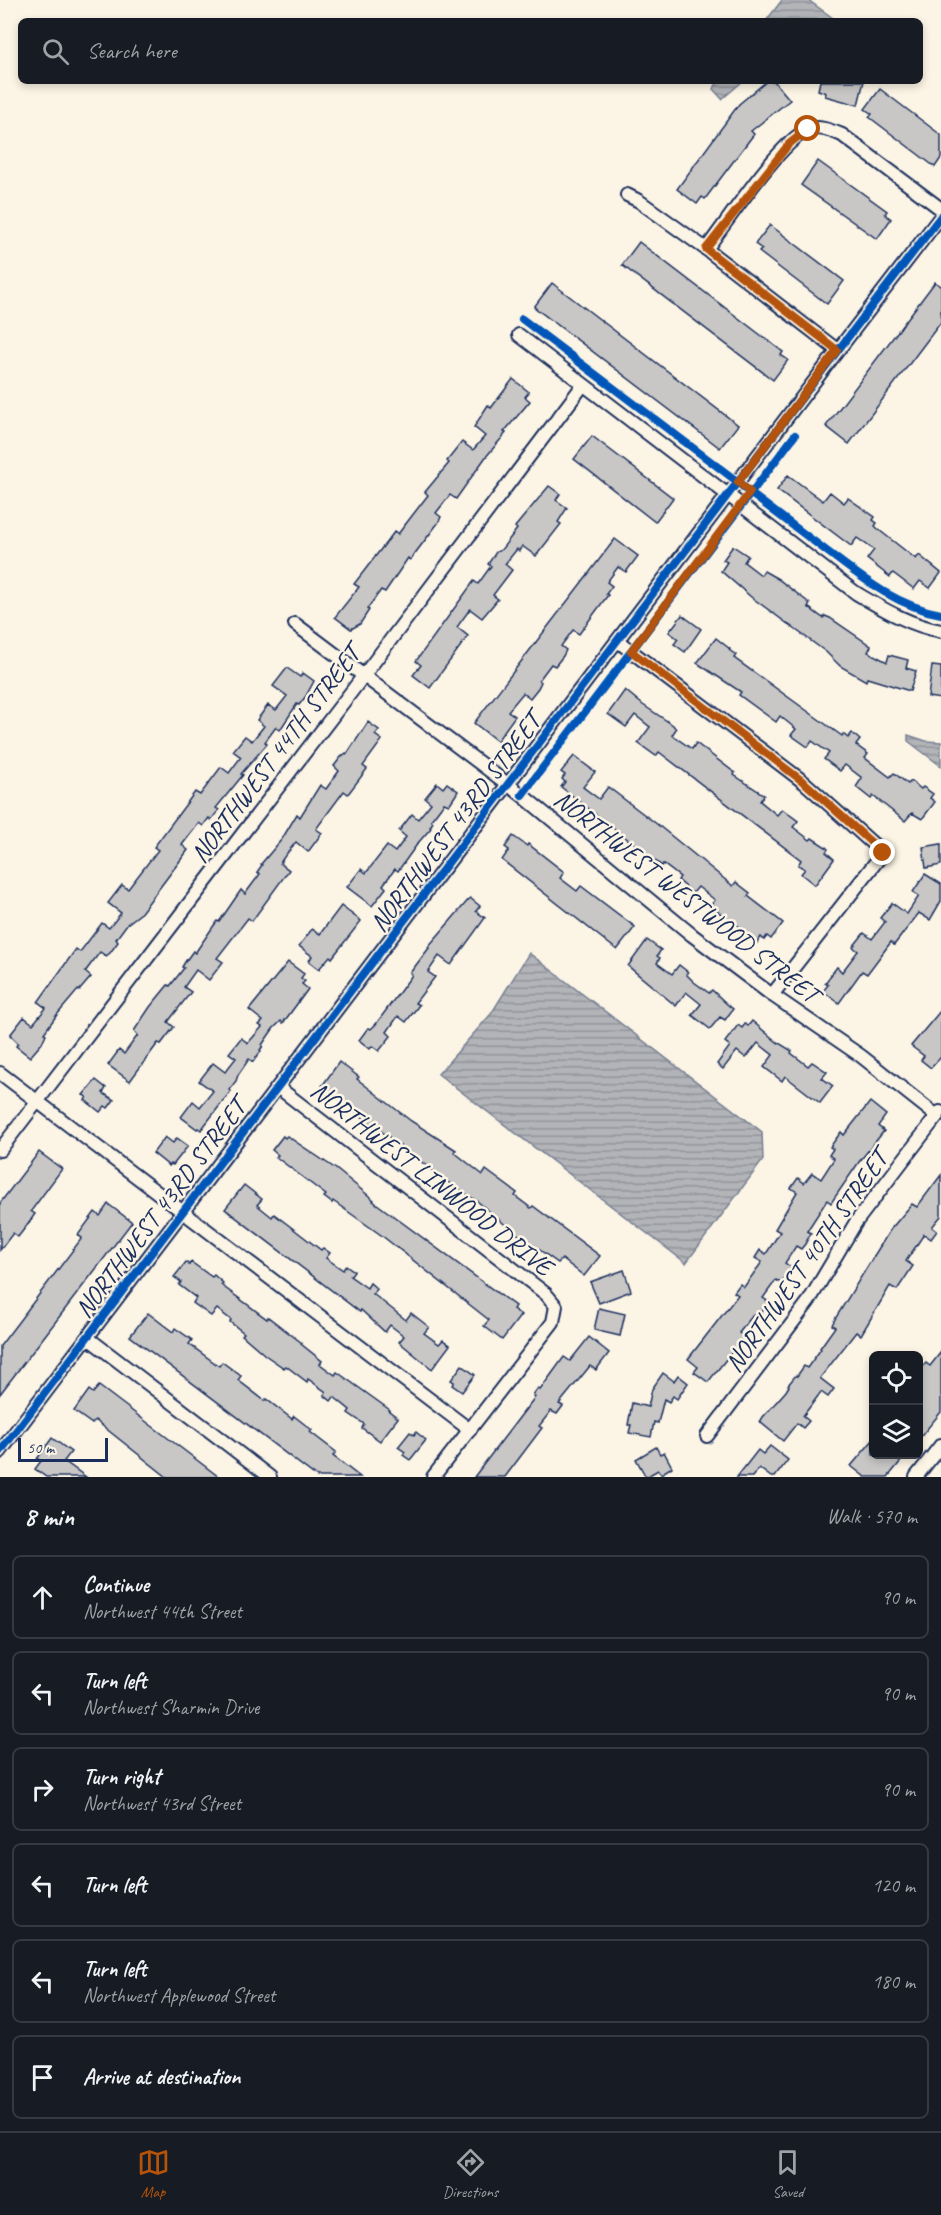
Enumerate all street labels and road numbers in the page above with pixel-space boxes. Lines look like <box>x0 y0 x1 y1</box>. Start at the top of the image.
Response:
street label: NORTHWEST 44TH STREET <box>183 634 372 869</box>
street label: NORTHWEST 43RD STREET <box>362 701 553 938</box>
street label: NORTHWEST WESTWOOD STREET <box>547 782 830 1013</box>
street label: NORTHWEST LINWOOD DRIVE <box>304 1074 562 1285</box>
street label: NORTHWEST 43RD STREET <box>67 1087 258 1324</box>
street label: NORTHWEST 40TH STREET <box>717 1138 900 1379</box>

